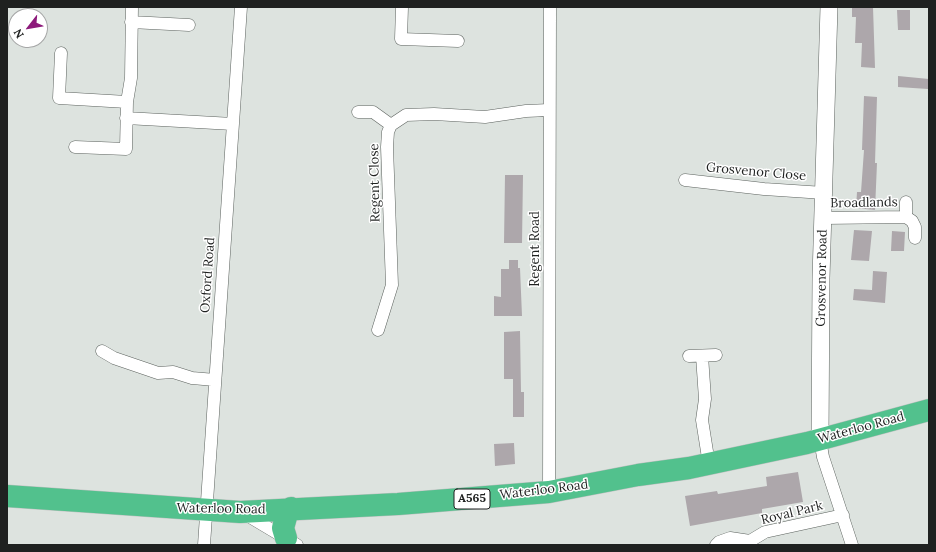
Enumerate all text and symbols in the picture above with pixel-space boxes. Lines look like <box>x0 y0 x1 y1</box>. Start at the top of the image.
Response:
north arrow <box>8 8 48 48</box>
text: N <box>10 26 27 41</box>
street label: Regent Close <box>367 143 383 223</box>
street label: Grosvenor Close <box>705 160 807 184</box>
street label: Broadlands <box>830 195 898 211</box>
street label: Regent Road <box>527 211 543 287</box>
street label: Grosvenor Road <box>813 229 831 327</box>
street label: Oxford Road <box>198 237 218 313</box>
street label: Waterloo Road <box>816 409 906 447</box>
street label: Waterloo Road <box>499 477 589 503</box>
road number: A565 <box>454 489 490 509</box>
street label: Royal Park <box>759 498 825 528</box>
street label: Waterloo Road <box>176 500 266 518</box>

